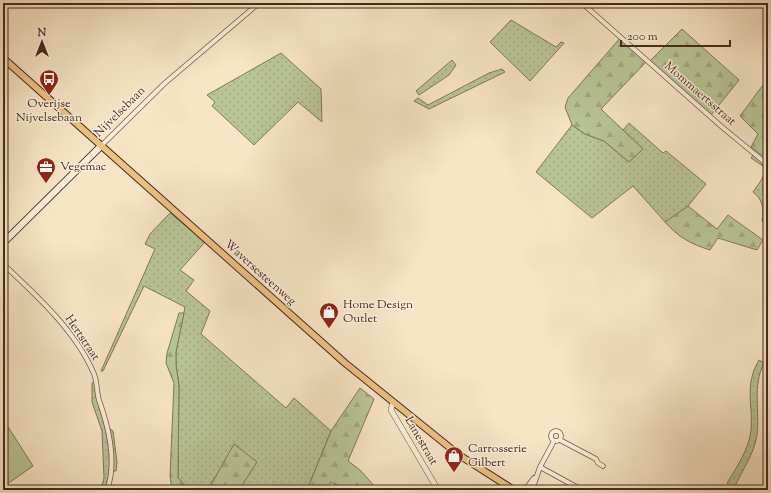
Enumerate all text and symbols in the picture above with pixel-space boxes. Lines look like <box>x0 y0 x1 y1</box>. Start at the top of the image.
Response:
north arrow <box>22 22 62 62</box>
scale bar <box>621 22 730 48</box>
text: N <box>37 25 47 41</box>
text: 200 m <box>627 28 658 46</box>
street label: Mommaertsstraat <box>660 58 740 130</box>
bus stop icon: Overijse Nijvelsebaan <box>38 68 60 96</box>
street label: Nijvelsebaan <box>90 82 150 142</box>
place label: Overijse Nijvelsebaan <box>16 95 82 127</box>
office icon: Vegemac <box>35 156 57 184</box>
place label: Vegemac <box>60 158 107 176</box>
street label: Waversesteenweg <box>220 236 300 310</box>
place label: Home Design Outlet <box>343 296 413 328</box>
shop icon: Home Design Outlet <box>318 301 340 329</box>
street label: Hertstraat <box>60 311 104 365</box>
street label: Lanestraat <box>400 413 442 469</box>
place label: Carrosserie Gilbert <box>468 440 527 472</box>
shop icon: Carrosserie Gilbert <box>443 445 465 473</box>

